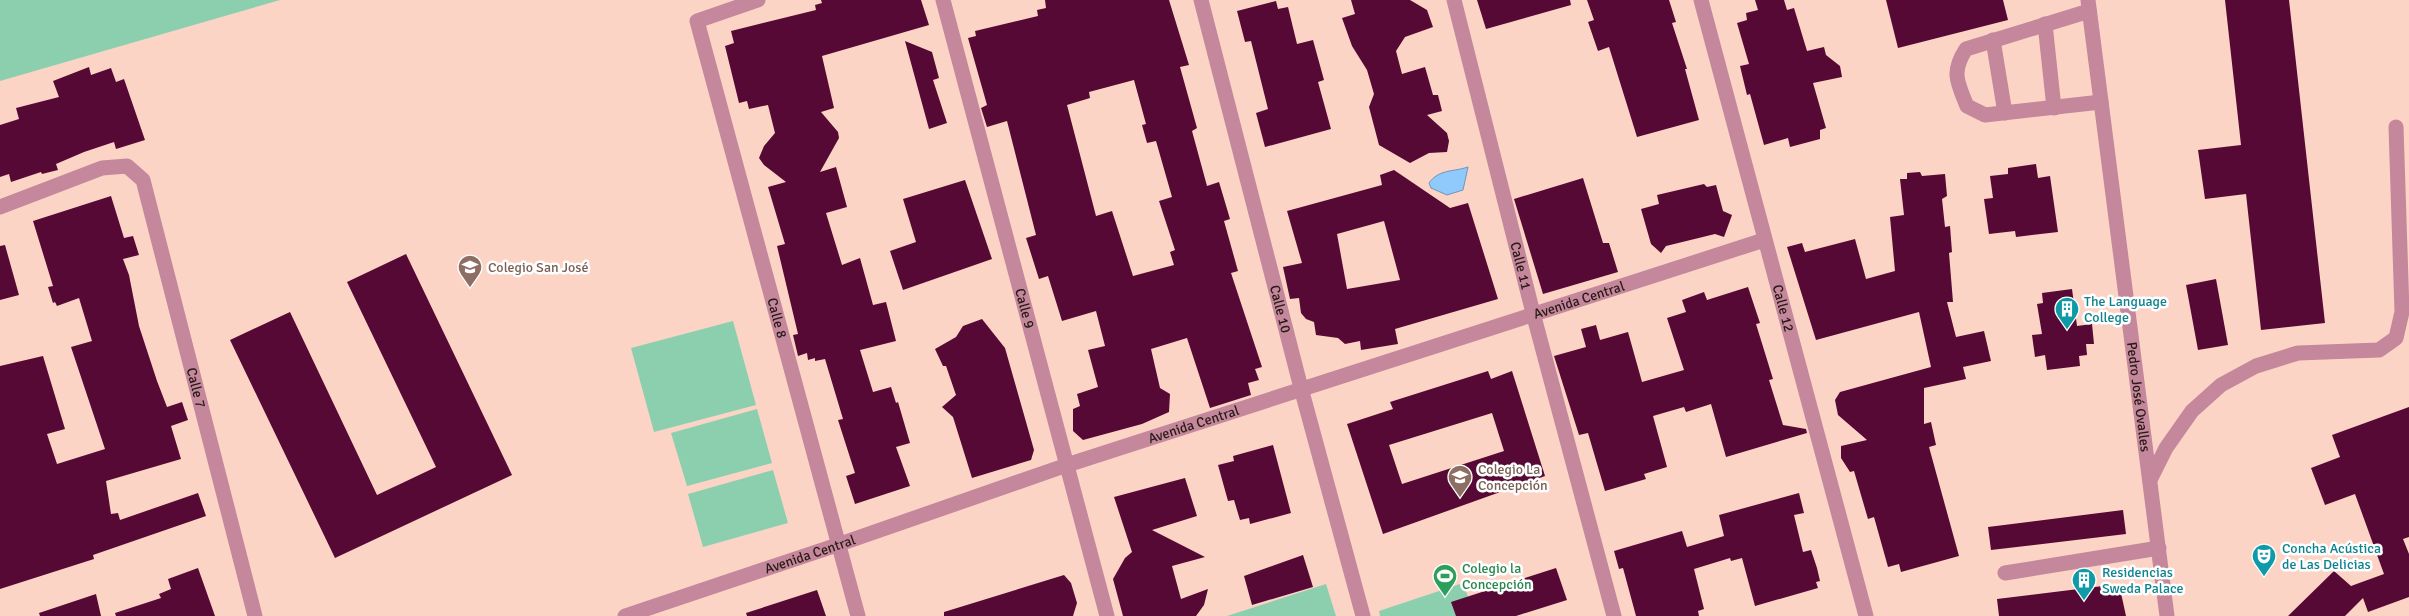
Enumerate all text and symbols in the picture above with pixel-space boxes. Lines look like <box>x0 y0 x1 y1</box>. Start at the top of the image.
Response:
street label: Calle 11 <box>1506 240 1535 291</box>
school or university icon: Colegio San José <box>457 254 483 288</box>
place label: Colegio San José <box>488 259 588 276</box>
street label: Avenida Central <box>1531 278 1627 323</box>
street label: Calle 10 <box>1266 283 1294 335</box>
street label: Calle 12 <box>1769 283 1798 334</box>
street label: Calle 9 <box>1011 286 1038 330</box>
place label: The Language College <box>2084 293 2167 326</box>
street label: Calle 8 <box>763 296 790 340</box>
building icon: The Language College <box>2054 296 2080 330</box>
street label: Pedro José Ovalles <box>2123 341 2154 453</box>
street label: Calle 7 <box>183 366 209 410</box>
street label: Avenida Central <box>1146 402 1241 447</box>
place label: Colegio La Concepción <box>1478 461 1548 494</box>
school or university icon: Colegio La Concepción <box>1447 464 1473 498</box>
street label: Avenida Central <box>762 531 858 578</box>
place label: Concha Acústica de Las Delicias <box>2282 540 2381 573</box>
theatre icon: Concha Acústica de Las Delicias <box>2251 543 2277 577</box>
place label: Colegio la Concepción <box>1462 560 1532 593</box>
sports icon: Colegio la Concepción <box>1432 563 1458 597</box>
place label: Residencias Sweda Palace <box>2102 564 2184 597</box>
building icon: Residencias Sweda Palace <box>2071 567 2097 601</box>

